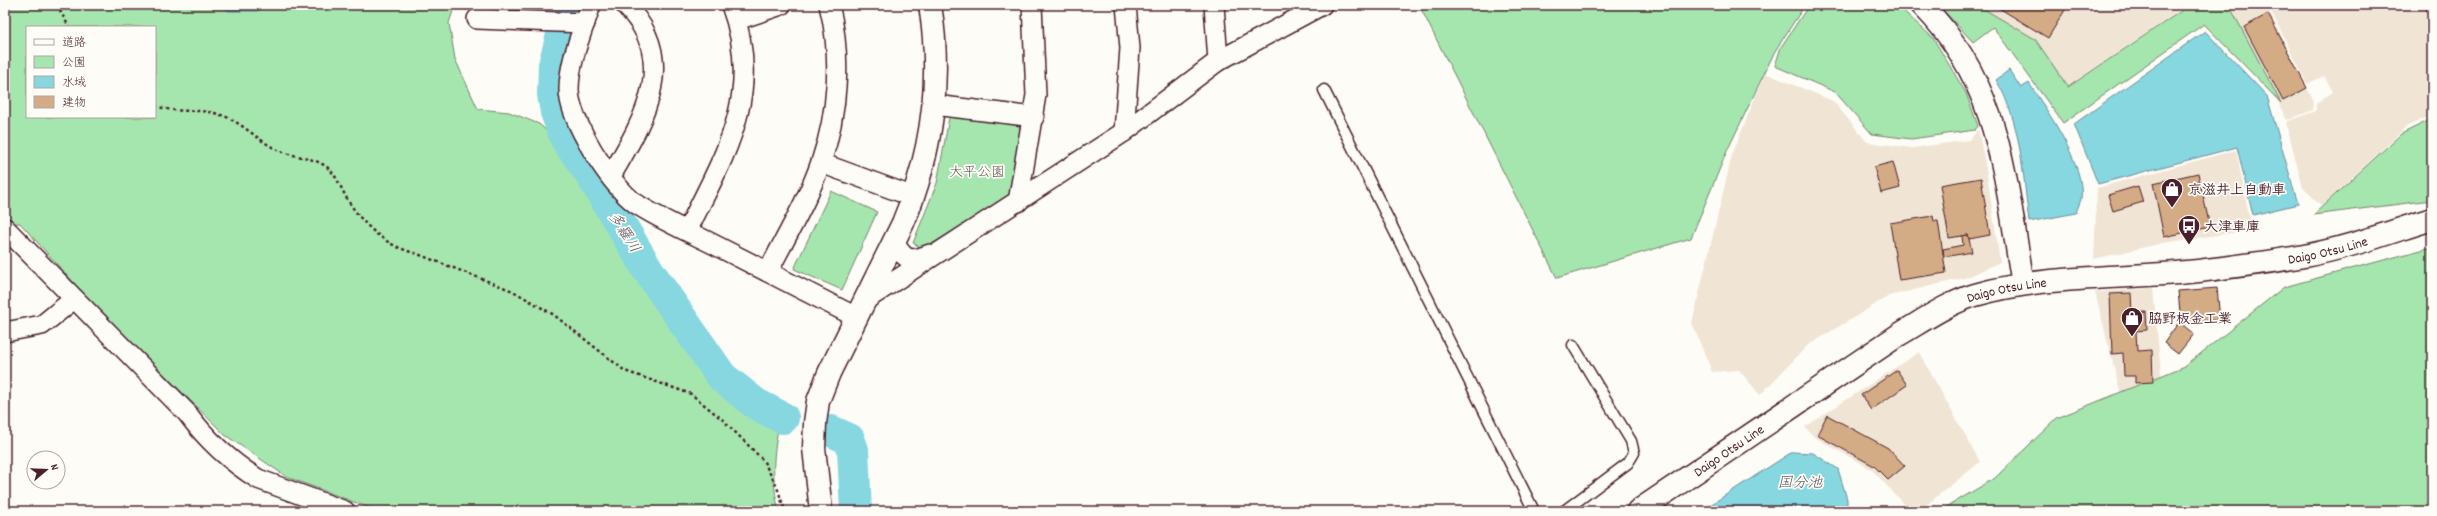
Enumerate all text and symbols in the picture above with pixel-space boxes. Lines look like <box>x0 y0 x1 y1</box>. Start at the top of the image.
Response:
legend <box>26 26 156 118</box>
text: 道路 <box>62 35 86 52</box>
text: 公園 <box>62 55 86 72</box>
text: 水域 <box>62 75 86 92</box>
text: 建物 <box>62 95 86 112</box>
park label: 大平公園 <box>949 163 1005 183</box>
shop icon: 京滋井上自動車 <box>2159 176 2185 209</box>
place label: 京滋井上自動車 <box>2188 181 2286 201</box>
water label: 多羅川 <box>602 208 645 258</box>
bus stop icon: 大津車庫 <box>2176 213 2202 246</box>
place label: 大津車庫 <box>2204 218 2260 238</box>
street label: Daigo Otsu Line <box>2287 232 2370 271</box>
street label: Daigo Otsu Line <box>1964 274 2048 309</box>
shop icon: 脇野板金工業 <box>2119 305 2145 338</box>
place label: 脇野板金工業 <box>2148 310 2232 330</box>
street label: Daigo Otsu Line <box>1690 421 1769 483</box>
north arrow <box>26 450 66 490</box>
text: N <box>45 462 62 473</box>
water label: 国分池 <box>1777 473 1823 495</box>

